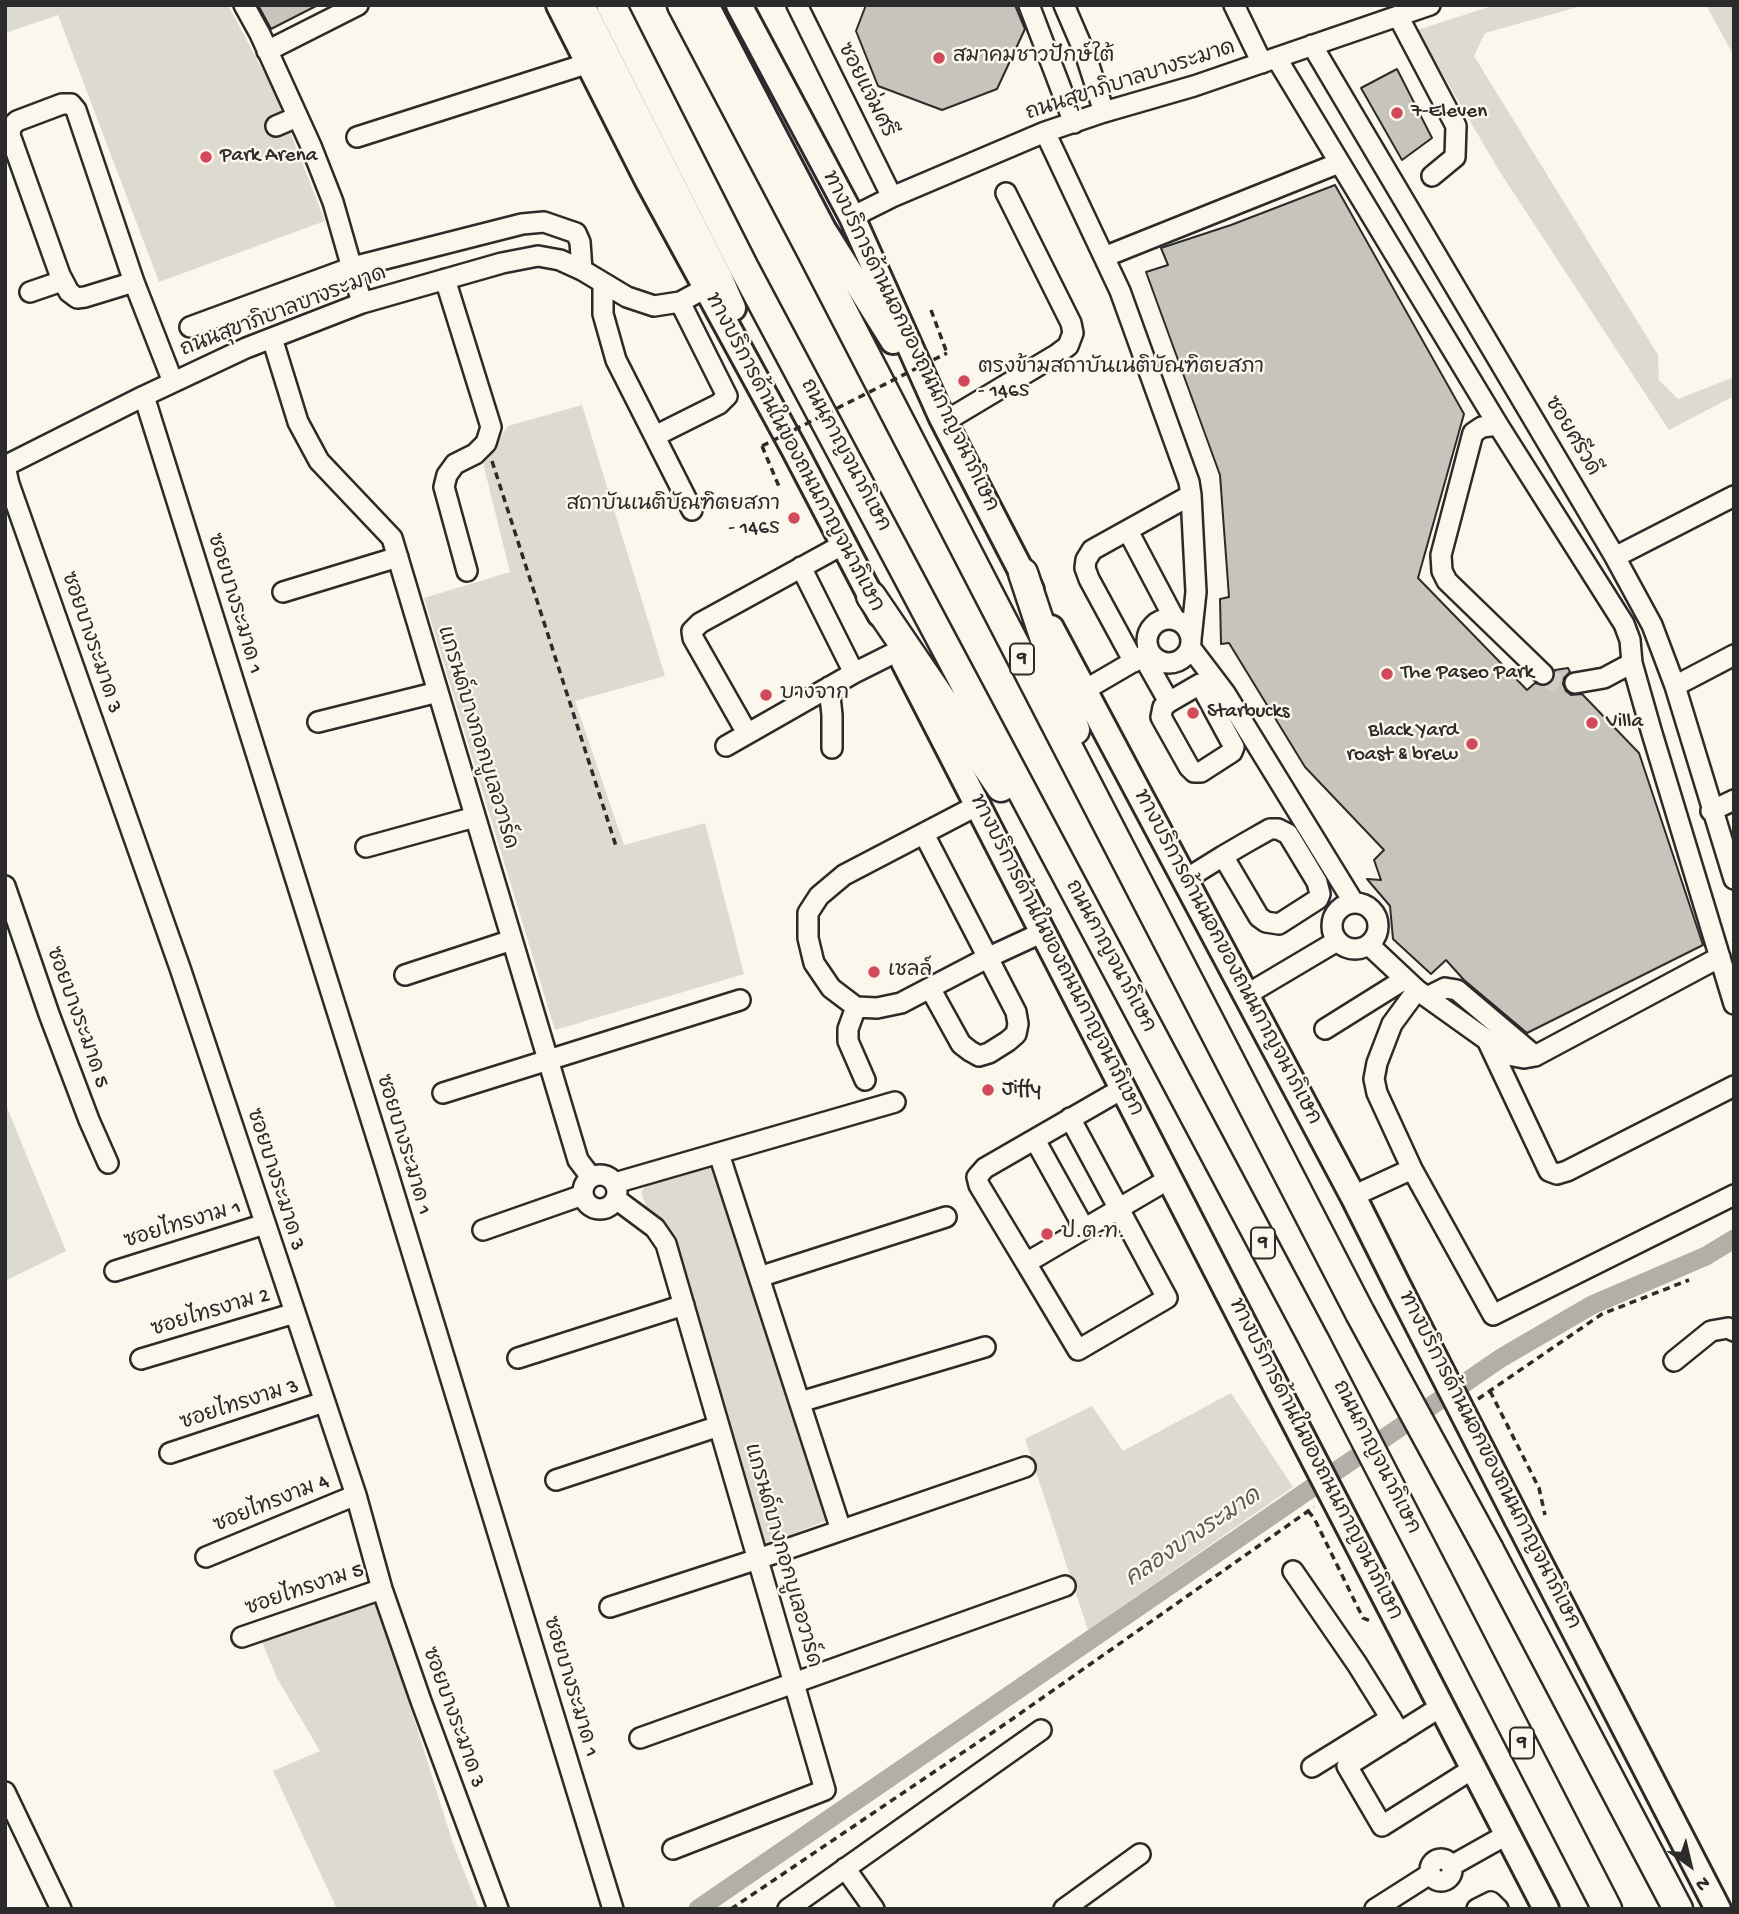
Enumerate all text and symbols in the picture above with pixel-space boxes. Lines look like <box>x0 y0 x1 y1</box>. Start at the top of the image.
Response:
street label: ถนนสุขาภิบาลบางระมาด <box>1023 36 1239 128</box>
street label: ซอยแจ่มศรี <box>830 39 900 143</box>
place label: สมาคมชาวปักษ์ใต้ <box>953 45 1114 71</box>
marker: สมาคมชาวปักษ์ใต้ <box>931 50 947 66</box>
place label: 7-Eleven <box>1411 100 1487 126</box>
marker: 7-Eleven <box>1389 105 1405 121</box>
place label: Park Arena <box>220 144 317 170</box>
marker: Park Arena <box>198 149 214 165</box>
street label: ทางบริการด้านนอกของถนนกาญจนาภิเษก <box>815 167 1003 517</box>
street label: ถนนสุขาภิบาลบางระมาด <box>177 262 391 364</box>
street label: ทางบริการด้านในของถนนกาญจนาภิเษก <box>698 289 888 617</box>
place label: ตรงข้ามสถาบันเนติบัณฑิตยสภา - 146ร <box>978 356 1264 406</box>
marker: ตรงข้ามสถาบันเนติบัณฑิตยสภา - 146ร <box>956 373 972 389</box>
street label: ถนนกาญจนาภิเษก <box>793 375 895 537</box>
street label: ซอยศรีวดี <box>1537 393 1605 481</box>
place label: สถาบันเนติบัณฑิตยสภา - 146ร <box>566 493 780 543</box>
marker: สถาบันเนติบัณฑิตยสภา - 146ร <box>786 510 802 526</box>
street label: ซอยบางระมาด 1 <box>200 531 266 677</box>
street label: ซอยบางระมาด 3 <box>54 569 126 717</box>
street label: แกรนด์บางกอกบูเลอวาร์ด <box>430 623 522 853</box>
road number: 9 <box>1010 644 1034 674</box>
place label: The Paseo Park <box>1401 661 1534 687</box>
marker: The Paseo Park <box>1379 666 1395 682</box>
place label: บางจาก <box>780 682 849 708</box>
marker: บางจาก <box>758 687 774 703</box>
place label: Starbucks <box>1207 700 1290 726</box>
marker: Starbucks <box>1185 705 1201 721</box>
place label: Villa <box>1606 710 1643 736</box>
marker: Villa <box>1584 715 1600 731</box>
place label: Black Yard roast & brew <box>1346 719 1458 769</box>
marker: Black Yard roast & brew <box>1464 736 1480 752</box>
street label: ทางบริการด้านนอกของถนนกาญจนาภิเษก <box>1127 786 1325 1130</box>
street label: ทางบริการด้านในของถนนกาญจนาภิเษก <box>963 791 1147 1121</box>
street label: ถนนกาญจนาภิเษก <box>1058 876 1160 1038</box>
street label: ซอยบางระมาด 5 <box>39 944 113 1092</box>
place label: เชลล์ <box>888 959 932 985</box>
marker: เชลล์ <box>866 964 882 980</box>
street label: ซอยบางระมาด 1 <box>369 1072 435 1218</box>
place label: Jiffy <box>1002 1077 1041 1103</box>
marker: Jiffy <box>980 1082 996 1098</box>
street label: ซอยบางระมาด 3 <box>239 1106 309 1254</box>
street label: ซอยไทรงาม 1 <box>122 1196 244 1256</box>
place label: ป.ต.ท. <box>1061 1221 1125 1247</box>
marker: ป.ต.ท. <box>1039 1226 1055 1242</box>
road number: 9 <box>1251 1228 1275 1259</box>
street label: ซอยไทรงาม 2 <box>149 1284 273 1344</box>
street label: ทางบริการด้านนอกของถนนกาญจนาภิเษก <box>1391 1288 1585 1634</box>
street label: ทางบริการด้านในของถนนกาญจนาภิเษก <box>1222 1295 1406 1625</box>
street label: ซอยไทรงาม 3 <box>177 1375 303 1437</box>
street label: ถนนกาญจนาภิเษก <box>1325 1377 1425 1539</box>
street label: แกรนด์บางกอกบูเลอวาร์ด <box>737 1441 825 1671</box>
street label: ซอยไทรงาม 4 <box>211 1470 333 1540</box>
water label: คลองบางระมาด <box>1121 1484 1267 1594</box>
street label: ซอยไทรงาม 5 <box>243 1559 367 1623</box>
street label: ซอยบางระมาด 1 <box>536 1614 602 1760</box>
street label: ซอยบางระมาด 3 <box>415 1644 489 1792</box>
road number: 9 <box>1510 1728 1534 1758</box>
north arrow <box>1655 1830 1725 1900</box>
text: N <box>1690 1870 1714 1896</box>

